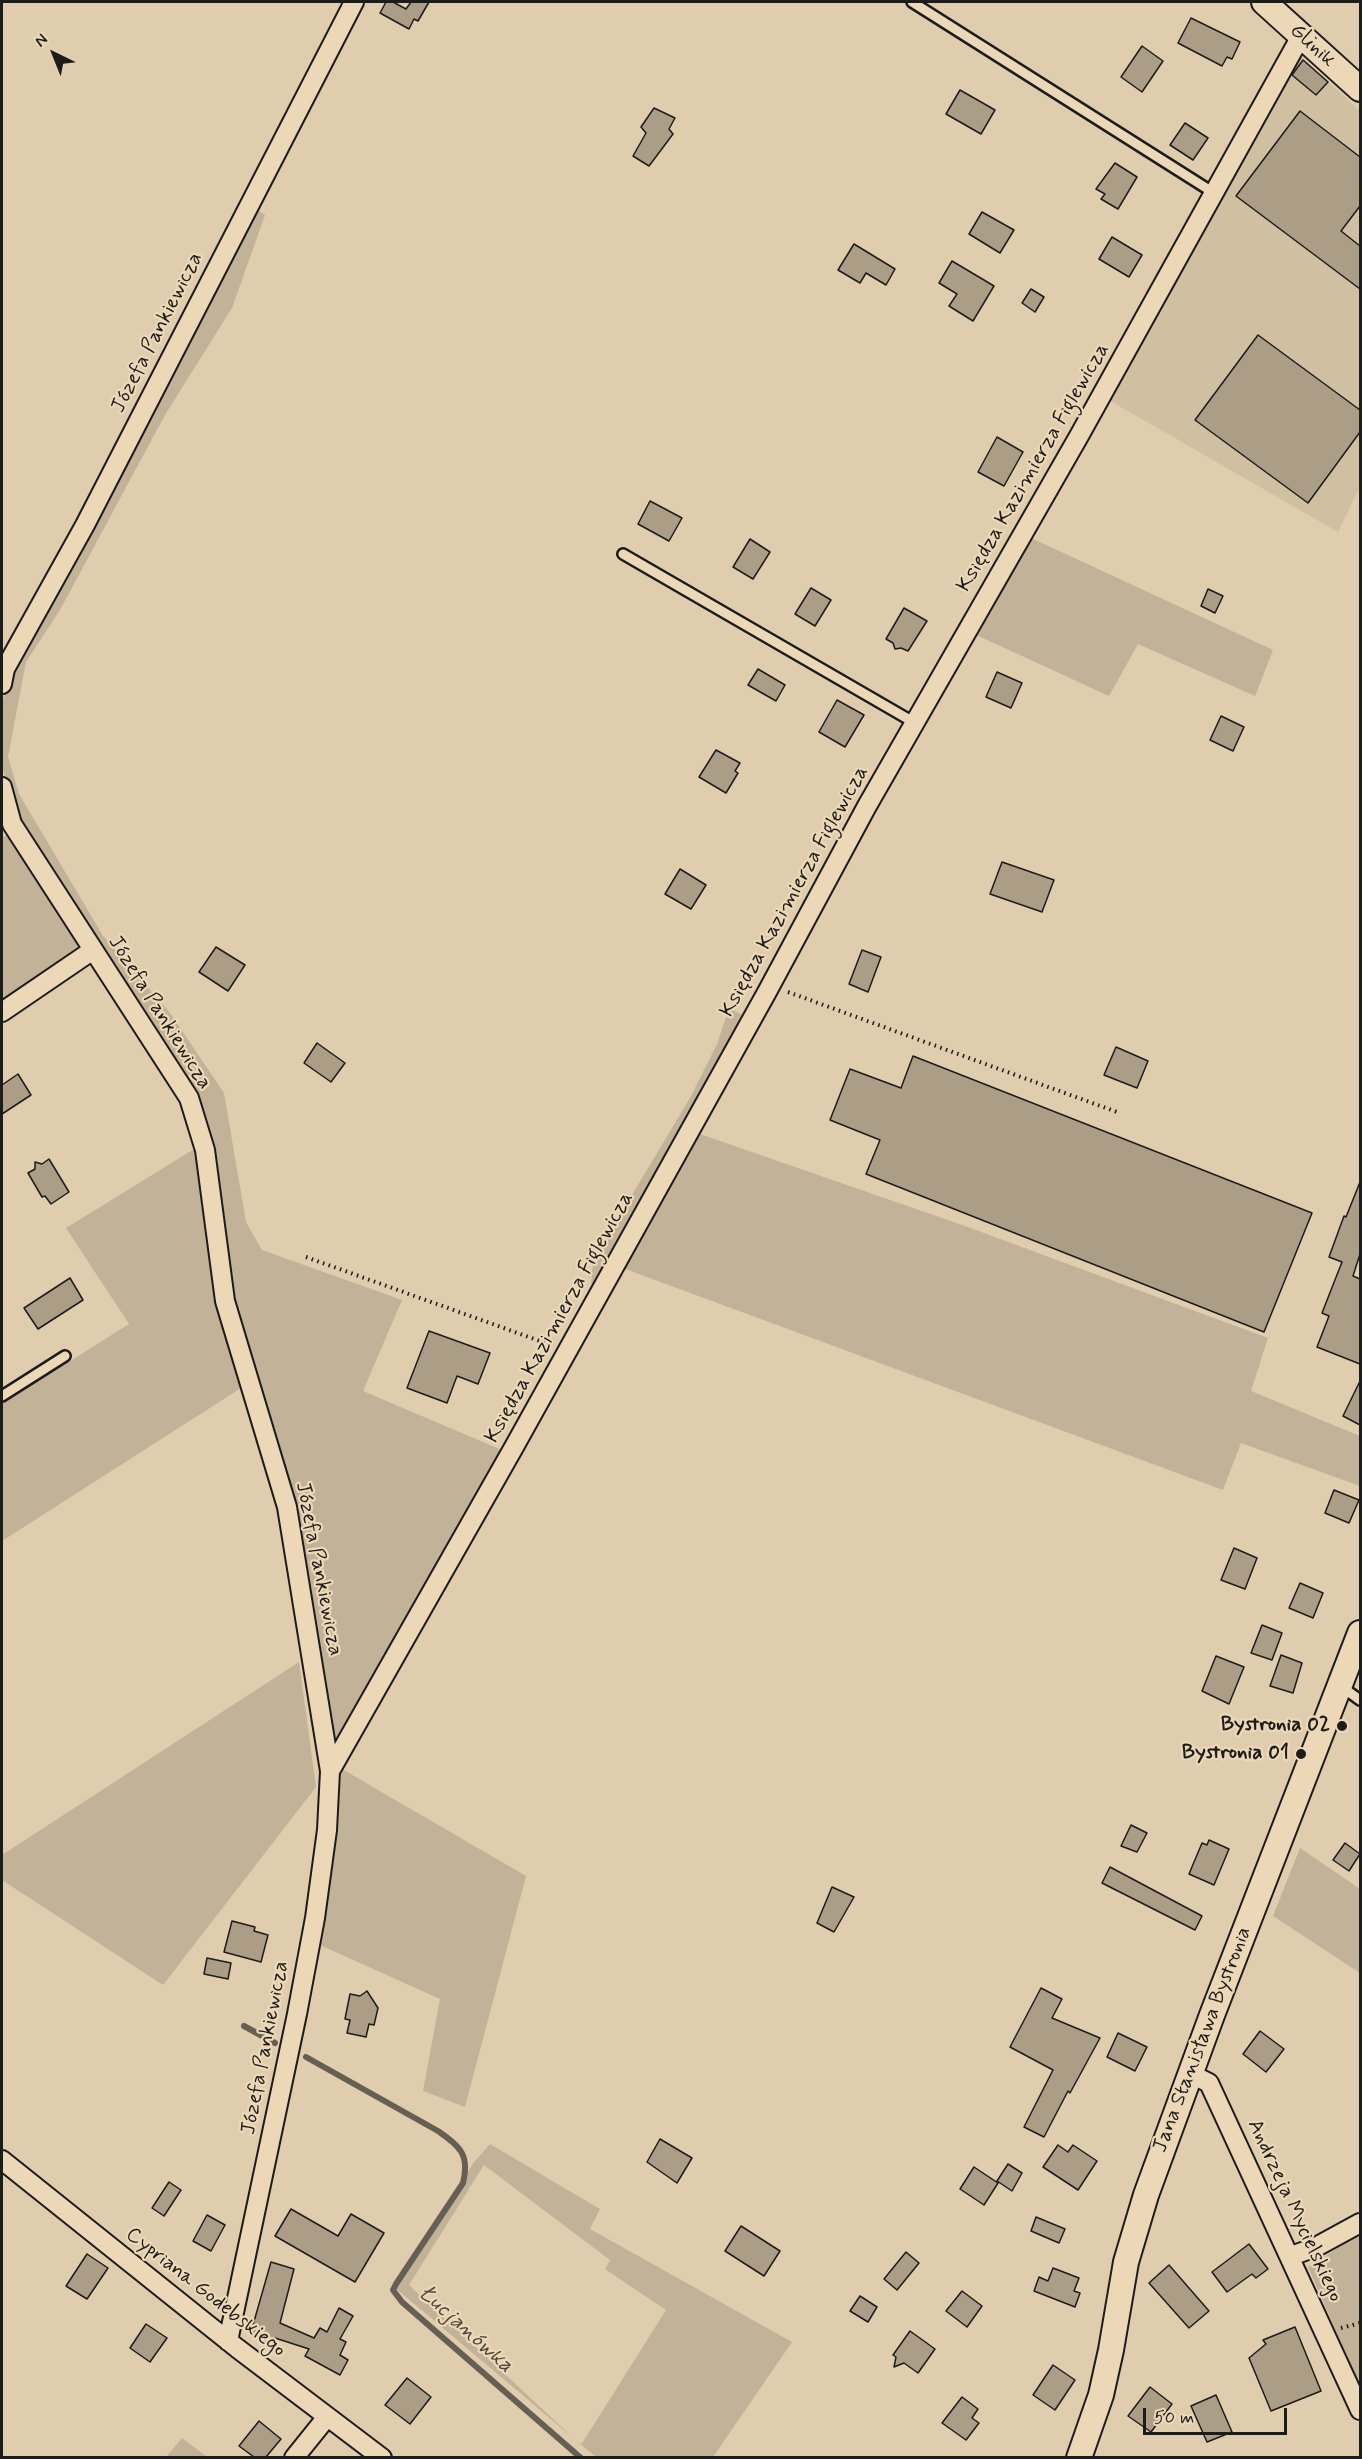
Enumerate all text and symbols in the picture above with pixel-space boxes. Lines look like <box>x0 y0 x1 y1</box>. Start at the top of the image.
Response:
street label: Glinik <box>1284 19 1340 73</box>
north arrow <box>24 24 84 84</box>
text: N <box>30 29 52 52</box>
street label: Józefa Pankiewicza <box>107 249 209 417</box>
street label: Księdza Kazimierza Figlewicza <box>952 339 1116 597</box>
street label: Księdza Kazimierza Figlewicza <box>715 762 875 1022</box>
street label: Józefa Pankiewicza <box>102 931 216 1095</box>
street label: Księdza Kazimierza Figlewicza <box>480 1188 640 1448</box>
street label: Józefa Pankiewicza <box>289 1480 347 1658</box>
place label: Bystronia 02 <box>1221 1713 1330 1739</box>
marker: Bystronia 02 <box>1335 1719 1349 1733</box>
place label: Bystronia 01 <box>1182 1741 1289 1767</box>
marker: Bystronia 01 <box>1294 1747 1308 1761</box>
street label: Jana Stanisława Bystronia <box>1148 1924 1258 2156</box>
street label: Józefa Pankiewicza <box>237 1959 295 2137</box>
street label: Andrzeja Mycielskiego <box>1241 2116 1347 2306</box>
street label: Cypriana Godebskiego <box>120 2223 290 2363</box>
water label: Łucjanówka <box>412 2280 518 2380</box>
scale bar <box>1146 2396 1290 2434</box>
text: 50 m <box>1154 2406 1194 2430</box>

